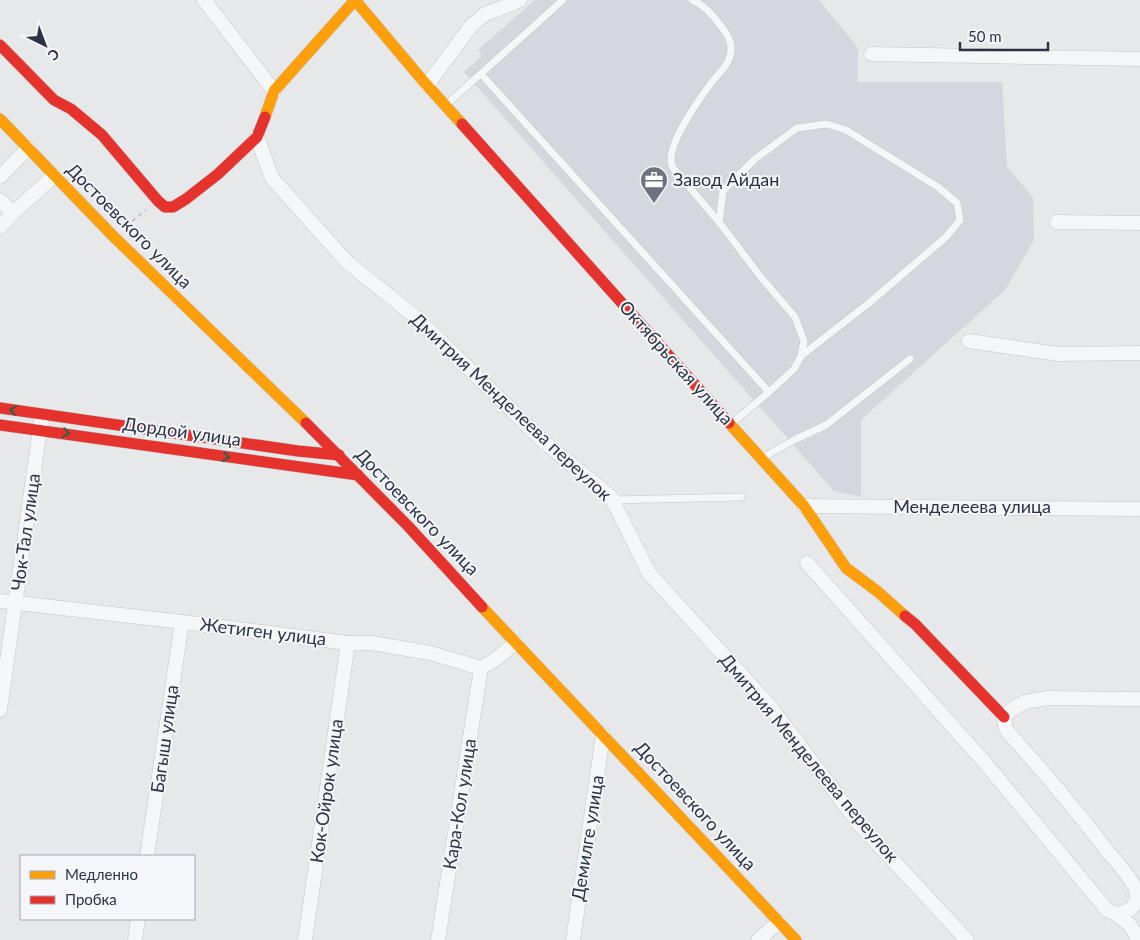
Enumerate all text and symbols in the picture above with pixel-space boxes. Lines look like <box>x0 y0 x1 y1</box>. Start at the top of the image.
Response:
north arrow <box>20 20 70 70</box>
scale bar <box>960 20 1048 52</box>
text: 50 m <box>968 27 1002 45</box>
text: С <box>44 46 63 65</box>
street label: Достоевского улица <box>62 158 197 293</box>
office icon: Завод Айдан <box>639 165 669 204</box>
place label: Завод Айдан <box>673 168 779 190</box>
street label: Октябрьская улица <box>615 296 738 429</box>
street label: Дмитрия Менделеева переулок <box>407 307 617 506</box>
one-way arrow <box>9 405 17 416</box>
street label: Дордой улица <box>122 412 243 450</box>
one-way arrow <box>62 427 70 438</box>
street label: Достоевского улица <box>351 443 484 580</box>
one-way arrow <box>222 451 231 461</box>
street label: Чок-Тал улица <box>6 472 44 592</box>
street label: Менделеева улица <box>893 495 1051 517</box>
street label: Жетиген улица <box>199 612 328 650</box>
street label: Дмитрия Менделеева переулок <box>716 648 904 867</box>
street label: Багыш улица <box>146 683 182 794</box>
street label: Кок-Ойрок улица <box>305 717 347 864</box>
street label: Достоевского улица <box>630 736 761 874</box>
street label: Кара-Кол улица <box>438 737 480 871</box>
street label: Демилге улица <box>566 773 608 902</box>
legend <box>20 855 195 920</box>
text: Медленно <box>65 865 138 883</box>
text: Пробка <box>65 890 117 908</box>

